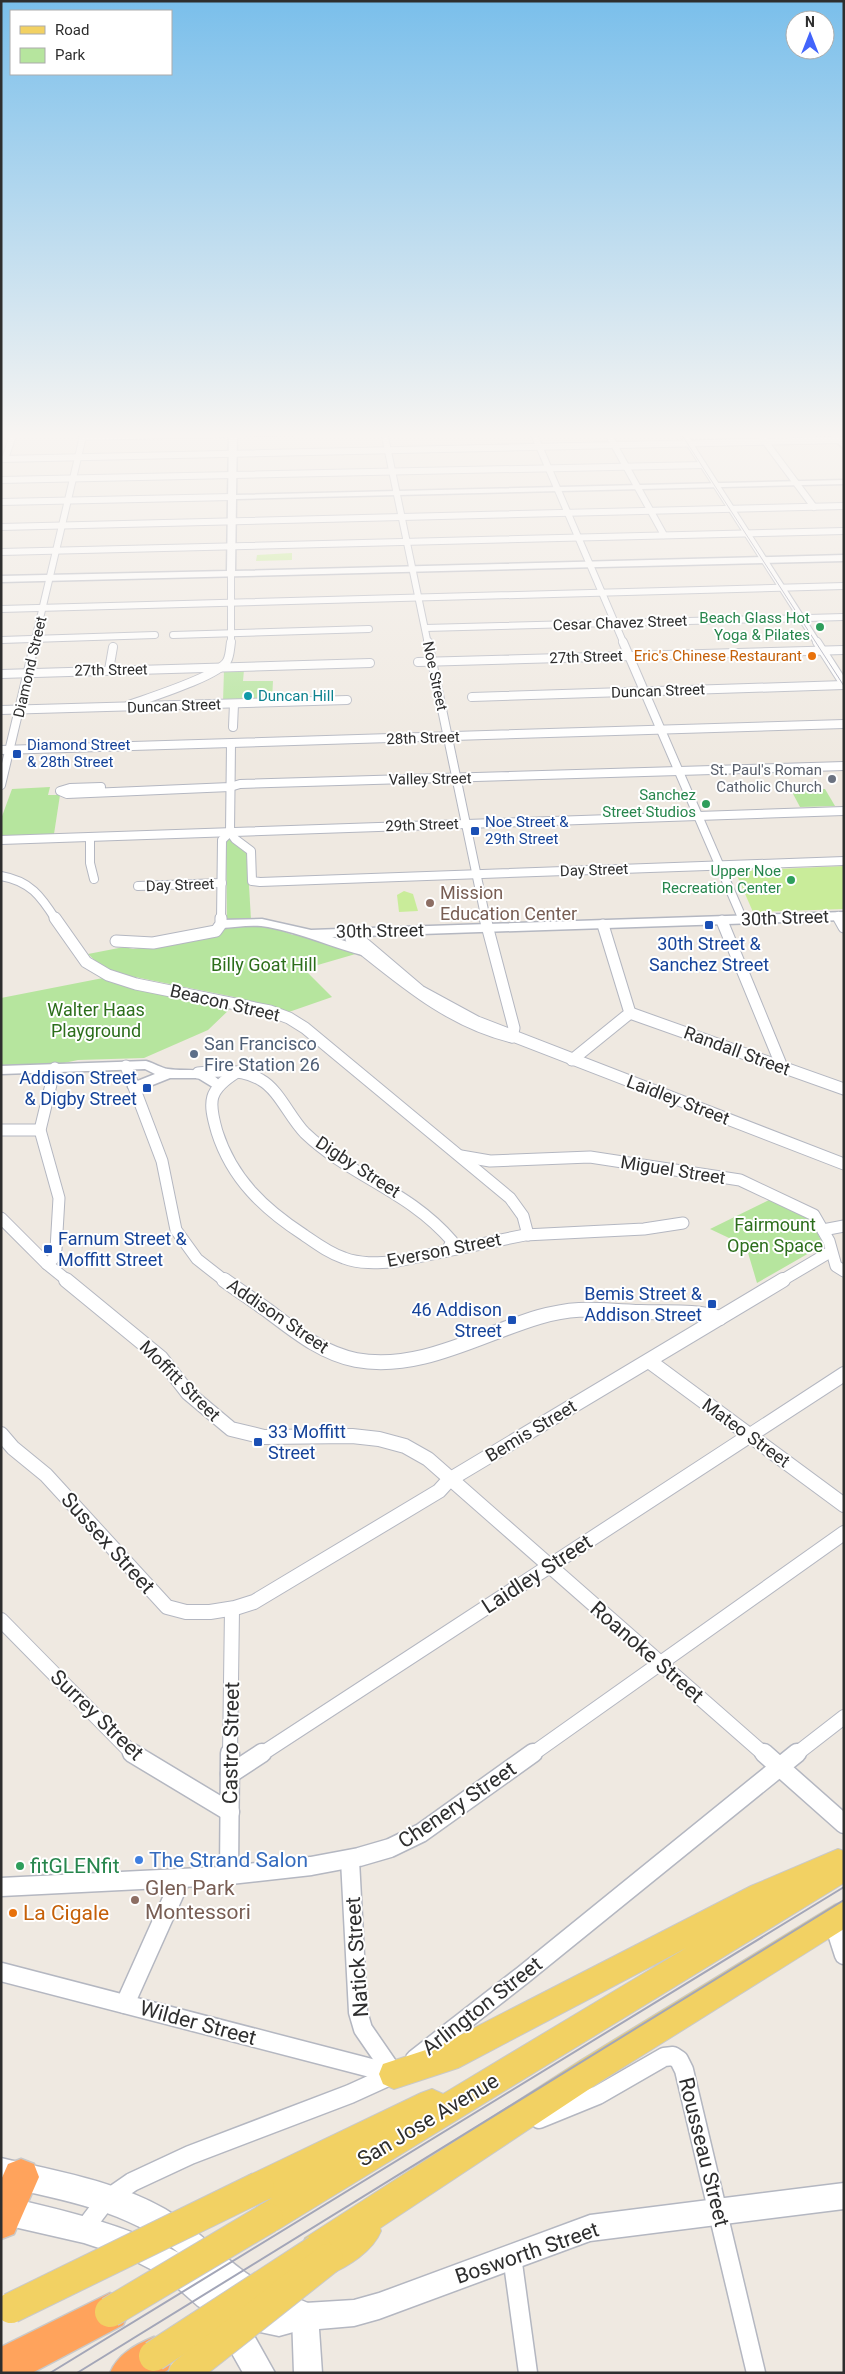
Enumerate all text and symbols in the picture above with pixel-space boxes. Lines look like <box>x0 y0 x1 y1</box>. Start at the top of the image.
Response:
legend <box>10 10 172 75</box>
north arrow <box>785 10 835 60</box>
text: N <box>805 14 815 30</box>
text: Road <box>55 21 89 39</box>
text: Park <box>55 46 86 64</box>
place label: Beach Glass Hot Yoga & Pilates <box>699 609 810 644</box>
street label: Cesar Chavez Street <box>553 612 688 634</box>
street label: Diamond Street <box>10 615 50 719</box>
marker: Beach Glass Hot Yoga & Pilates <box>814 621 826 633</box>
street label: Noe Street <box>419 640 451 712</box>
street label: 27th Street <box>549 647 623 667</box>
place label: Eric's Chinese Restaurant <box>634 647 802 665</box>
marker: Eric's Chinese Restaurant <box>806 650 818 662</box>
street label: 27th Street <box>74 660 148 680</box>
street label: Duncan Street <box>611 680 705 702</box>
place label: Duncan Hill <box>258 687 334 705</box>
marker: Duncan Hill <box>242 690 254 702</box>
street label: Duncan Street <box>127 695 221 717</box>
street label: 28th Street <box>386 728 460 748</box>
place label: Diamond Street & 28th Street <box>27 736 130 771</box>
marker: Diamond Street & 28th Street <box>11 748 23 760</box>
place label: St. Paul's Roman Catholic Church <box>710 761 822 796</box>
street label: Valley Street <box>388 769 472 789</box>
marker: St. Paul's Roman Catholic Church <box>826 773 838 785</box>
place label: Sanchez Street Studios <box>602 786 696 821</box>
marker: Sanchez Street Studios <box>700 798 712 810</box>
place label: Noe Street & 29th Street <box>485 813 569 848</box>
street label: 29th Street <box>385 815 459 835</box>
marker: Noe Street & 29th Street <box>469 825 481 837</box>
street label: Day Street <box>560 860 629 880</box>
place label: Upper Noe Recreation Center <box>662 862 781 897</box>
marker: Upper Noe Recreation Center <box>785 874 797 886</box>
street label: Day Street <box>146 875 215 895</box>
place label: Mission Education Center <box>440 882 577 924</box>
marker: Mission Education Center <box>424 897 436 909</box>
street label: 30th Street <box>741 905 829 930</box>
street label: 30th Street <box>336 919 424 942</box>
marker: 30th Street & Sanchez Street <box>703 919 715 931</box>
place label: 30th Street & Sanchez Street <box>649 933 769 975</box>
park label: Billy Goat Hill <box>211 954 317 975</box>
street label: Beacon Street <box>168 980 282 1025</box>
park label: Walter Haas Playground <box>47 999 145 1041</box>
street label: Randall Street <box>681 1022 793 1079</box>
place label: San Francisco Fire Station 26 <box>204 1033 320 1075</box>
marker: San Francisco Fire Station 26 <box>188 1048 200 1060</box>
place label: Addison Street & Digby Street <box>19 1067 137 1109</box>
street label: Laidley Street <box>624 1070 733 1129</box>
marker: Addison Street & Digby Street <box>141 1082 153 1094</box>
street label: Digby Street <box>312 1131 405 1202</box>
street label: Miguel Street <box>619 1151 727 1188</box>
park label: Fairmount Open Space <box>727 1214 823 1256</box>
place label: Farnum Street & Moffitt Street <box>58 1228 188 1270</box>
street label: Everson Street <box>385 1228 503 1271</box>
marker: Farnum Street & Moffitt Street <box>42 1243 54 1255</box>
street label: Addison Street <box>224 1274 333 1357</box>
place label: Bemis Street & Addison Street <box>584 1283 703 1325</box>
marker: Bemis Street & Addison Street <box>706 1298 718 1310</box>
place label: 46 Addison Street <box>411 1299 502 1341</box>
marker: 46 Addison Street <box>506 1314 518 1326</box>
street label: Moffitt Street <box>136 1336 225 1425</box>
street label: Mateo Street <box>698 1394 794 1471</box>
street label: Bemis Street <box>482 1395 580 1466</box>
place label: 33 Moffitt Street <box>268 1421 346 1463</box>
marker: 33 Moffitt Street <box>252 1436 264 1448</box>
street label: Sussex Street <box>56 1487 160 1599</box>
street label: Laidley Street <box>477 1529 597 1618</box>
street label: Roanoke Street <box>586 1596 709 1708</box>
street label: Surrey Street <box>46 1665 148 1765</box>
street label: Castro Street <box>218 1682 244 1804</box>
street label: Chenery Street <box>394 1757 521 1853</box>
place label: The Strand Salon <box>149 1848 308 1872</box>
place label: fitGLENfit <box>30 1854 120 1878</box>
marker: The Strand Salon <box>133 1854 145 1866</box>
marker: fitGLENfit <box>14 1860 26 1872</box>
place label: Glen Park Montessori <box>145 1876 251 1924</box>
marker: Glen Park Montessori <box>129 1894 141 1906</box>
street label: Natick Street <box>341 1896 373 2018</box>
place label: La Cigale <box>23 1901 109 1925</box>
marker: La Cigale <box>7 1907 19 1919</box>
street label: Arlington Street <box>417 1952 547 2060</box>
street label: Wilder Street <box>137 1996 259 2050</box>
street label: San Jose Avenue <box>353 2068 503 2172</box>
street label: Rousseau Street <box>674 2075 734 2229</box>
street label: Bosworth Street <box>452 2217 602 2289</box>

